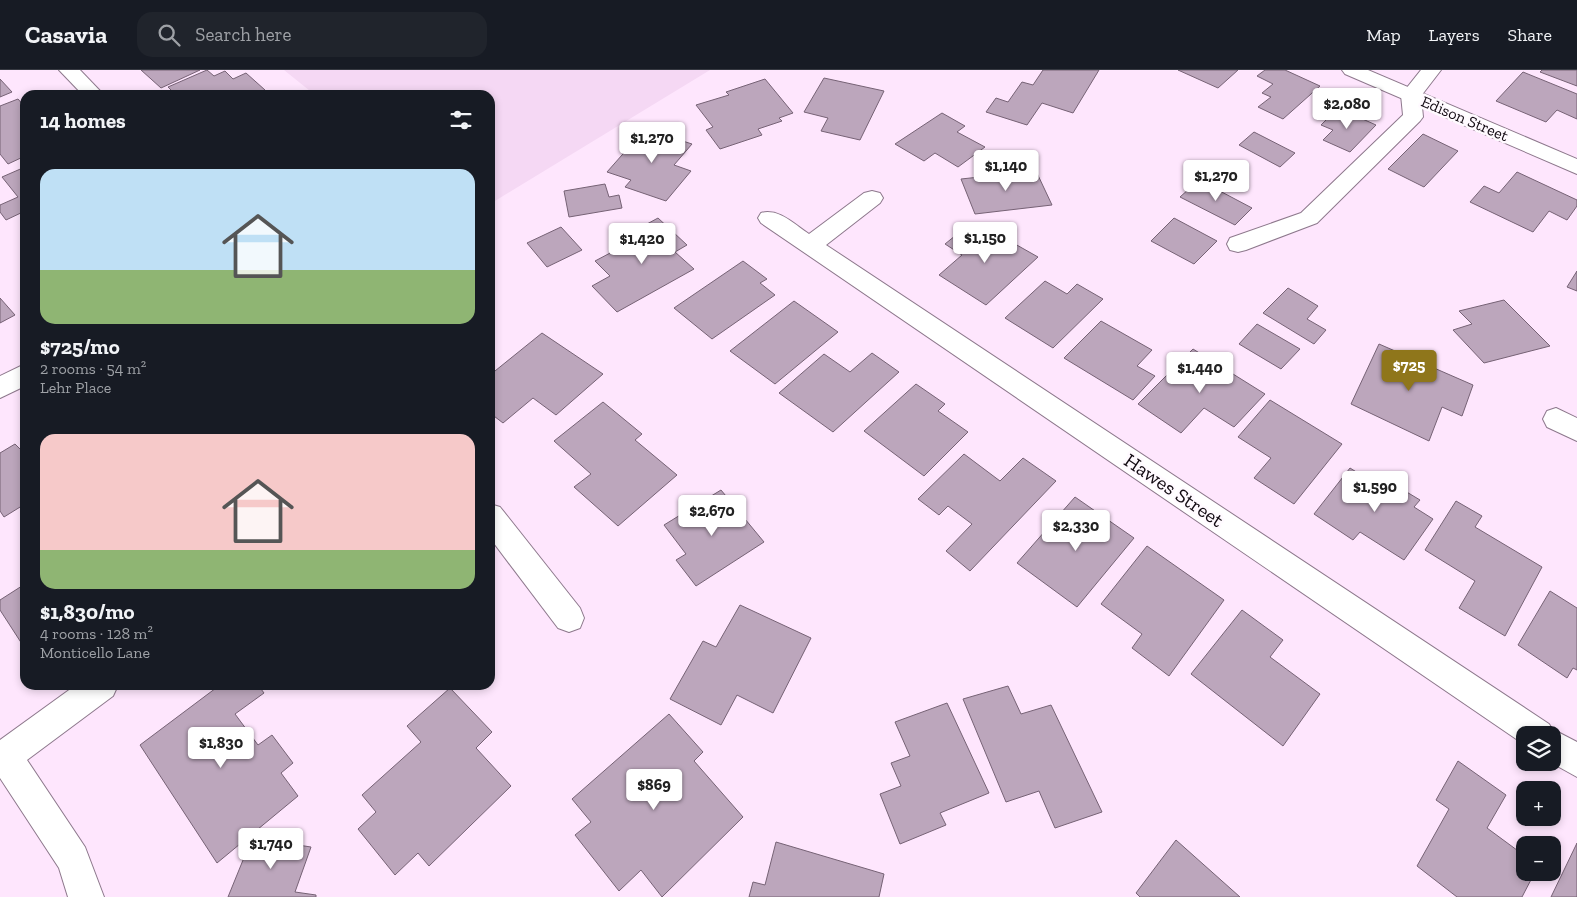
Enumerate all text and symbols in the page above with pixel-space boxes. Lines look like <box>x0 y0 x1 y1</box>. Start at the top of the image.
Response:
search box <box>137 12 487 57</box>
text: Casavia <box>25 20 107 49</box>
icon: search <box>155 21 183 49</box>
text: Search here <box>195 23 292 46</box>
text: Map <box>1366 24 1401 46</box>
text: Layers <box>1429 24 1480 46</box>
text: Share <box>1508 24 1552 46</box>
pin: $2,080 <box>1306 88 1388 130</box>
street label: Edison Street <box>1418 92 1511 145</box>
text: $2,080 <box>1323 94 1371 113</box>
icon: filters <box>447 106 475 134</box>
text: 14 homes <box>40 108 126 133</box>
pin: $1,270 <box>611 122 693 164</box>
text: $1,270 <box>630 128 674 147</box>
pin: $1,140 <box>965 150 1047 192</box>
text: $1,140 <box>985 156 1027 175</box>
pin: $1,270 <box>1175 160 1257 202</box>
text: $1,270 <box>1194 166 1238 185</box>
icon: home <box>213 201 303 291</box>
pin: $1,420 <box>601 222 683 265</box>
pin: $1,150 <box>944 222 1026 264</box>
text: $1,150 <box>964 228 1006 247</box>
text: $1,420 <box>620 229 664 248</box>
text: $725/mo <box>40 334 120 359</box>
pin: $725 <box>1379 350 1439 392</box>
pin: $1,440 <box>1159 352 1241 394</box>
text: $725 <box>1393 356 1425 375</box>
text: $1,440 <box>1177 358 1223 377</box>
text: 2 rooms · 54 m² <box>40 359 146 378</box>
text: Lehr Place <box>40 378 111 397</box>
street label: Hawes Street <box>1120 448 1229 532</box>
icon: home <box>213 466 303 556</box>
pin: $1,590 <box>1334 470 1416 513</box>
text: $1,590 <box>1353 477 1397 496</box>
pin: $2,670 <box>671 494 753 537</box>
text: $2,670 <box>689 501 735 520</box>
pin: $2,330 <box>1035 510 1117 552</box>
text: $2,330 <box>1053 516 1099 535</box>
text: $1,830/mo <box>40 599 135 624</box>
text: 4 rooms · 128 m² <box>40 624 153 643</box>
text: Monticello Lane <box>40 643 150 662</box>
pin: $1,830 <box>180 726 262 769</box>
map controls <box>1516 726 1561 881</box>
button: layers <box>1516 726 1561 771</box>
text: $1,830 <box>199 733 243 752</box>
pin: $869 <box>624 768 684 811</box>
text: $869 <box>637 775 671 794</box>
button: + <box>1516 781 1561 826</box>
pin: $1,740 <box>230 828 312 870</box>
text: $1,740 <box>249 834 293 853</box>
button: − <box>1516 836 1561 881</box>

